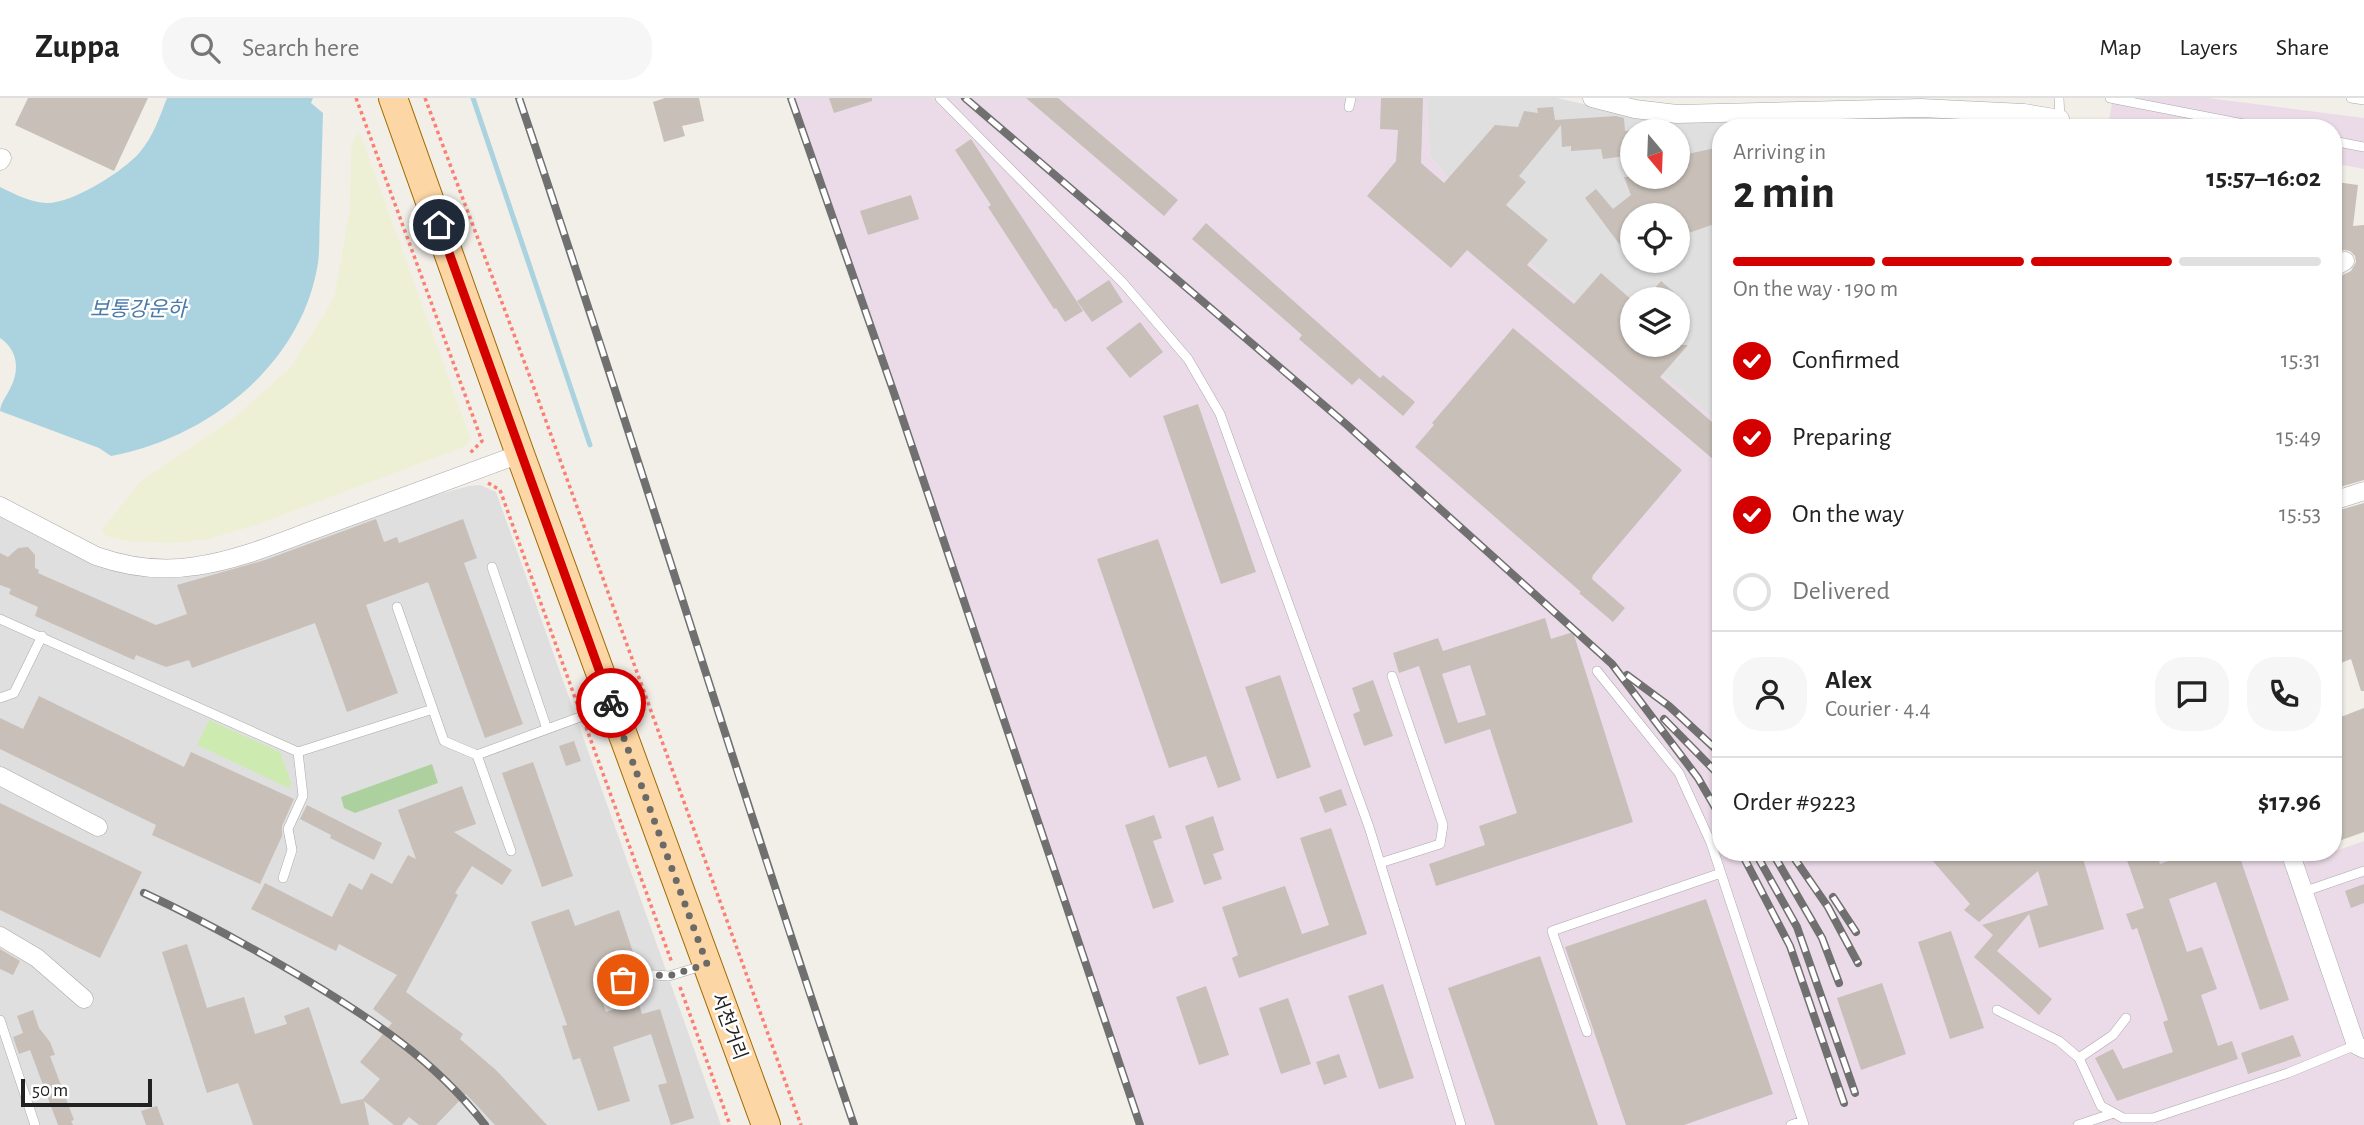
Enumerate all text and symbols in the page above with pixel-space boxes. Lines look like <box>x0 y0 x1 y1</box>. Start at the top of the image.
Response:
search box <box>162 17 652 80</box>
icon: search <box>186 29 224 67</box>
text: Zuppa <box>35 31 120 64</box>
text: Search here <box>242 35 359 61</box>
text: Map <box>2099 36 2141 60</box>
text: Layers <box>2179 36 2238 60</box>
text: Share <box>2276 36 2329 60</box>
north arrow <box>1620 119 1690 189</box>
map controls <box>1620 119 1690 357</box>
text: Arriving in <box>1733 141 1826 164</box>
text: 15:57–16:02 <box>2206 165 2321 191</box>
text: 2 min <box>1733 170 1835 216</box>
pin <box>409 195 469 255</box>
button: locate <box>1620 203 1690 273</box>
icon: home <box>420 206 458 244</box>
text: On the way · 190 m <box>1733 278 1898 301</box>
button: layers <box>1620 287 1690 357</box>
water label: 보통강운하 <box>90 298 189 320</box>
icon: check <box>1733 342 1771 380</box>
text: Confirmed <box>1792 347 1900 373</box>
text: 15:31 <box>2281 349 2321 372</box>
icon: check <box>1733 419 1771 457</box>
text: Preparing <box>1792 424 1891 450</box>
text: 15:49 <box>2276 426 2321 449</box>
icon: check <box>1733 496 1771 534</box>
text: On the way <box>1792 501 1904 527</box>
text: 15:53 <box>2279 503 2321 526</box>
text: Delivered <box>1792 578 1890 604</box>
button: person <box>1733 657 1807 731</box>
button: chat <box>2155 657 2229 731</box>
button: phone <box>2247 657 2321 731</box>
text: Alex <box>1825 667 1872 693</box>
courier <box>576 668 646 738</box>
icon: bike <box>592 684 630 722</box>
text: Courier · 4.4 <box>1825 698 1931 721</box>
text: Order #9223 <box>1733 789 1856 815</box>
text: $17.96 <box>2258 789 2321 815</box>
pin <box>593 950 653 1010</box>
icon: bag <box>604 961 642 999</box>
street label: 서천거리 <box>708 990 750 1063</box>
scale bar <box>21 1076 152 1108</box>
text: 50 m <box>32 1081 68 1100</box>

